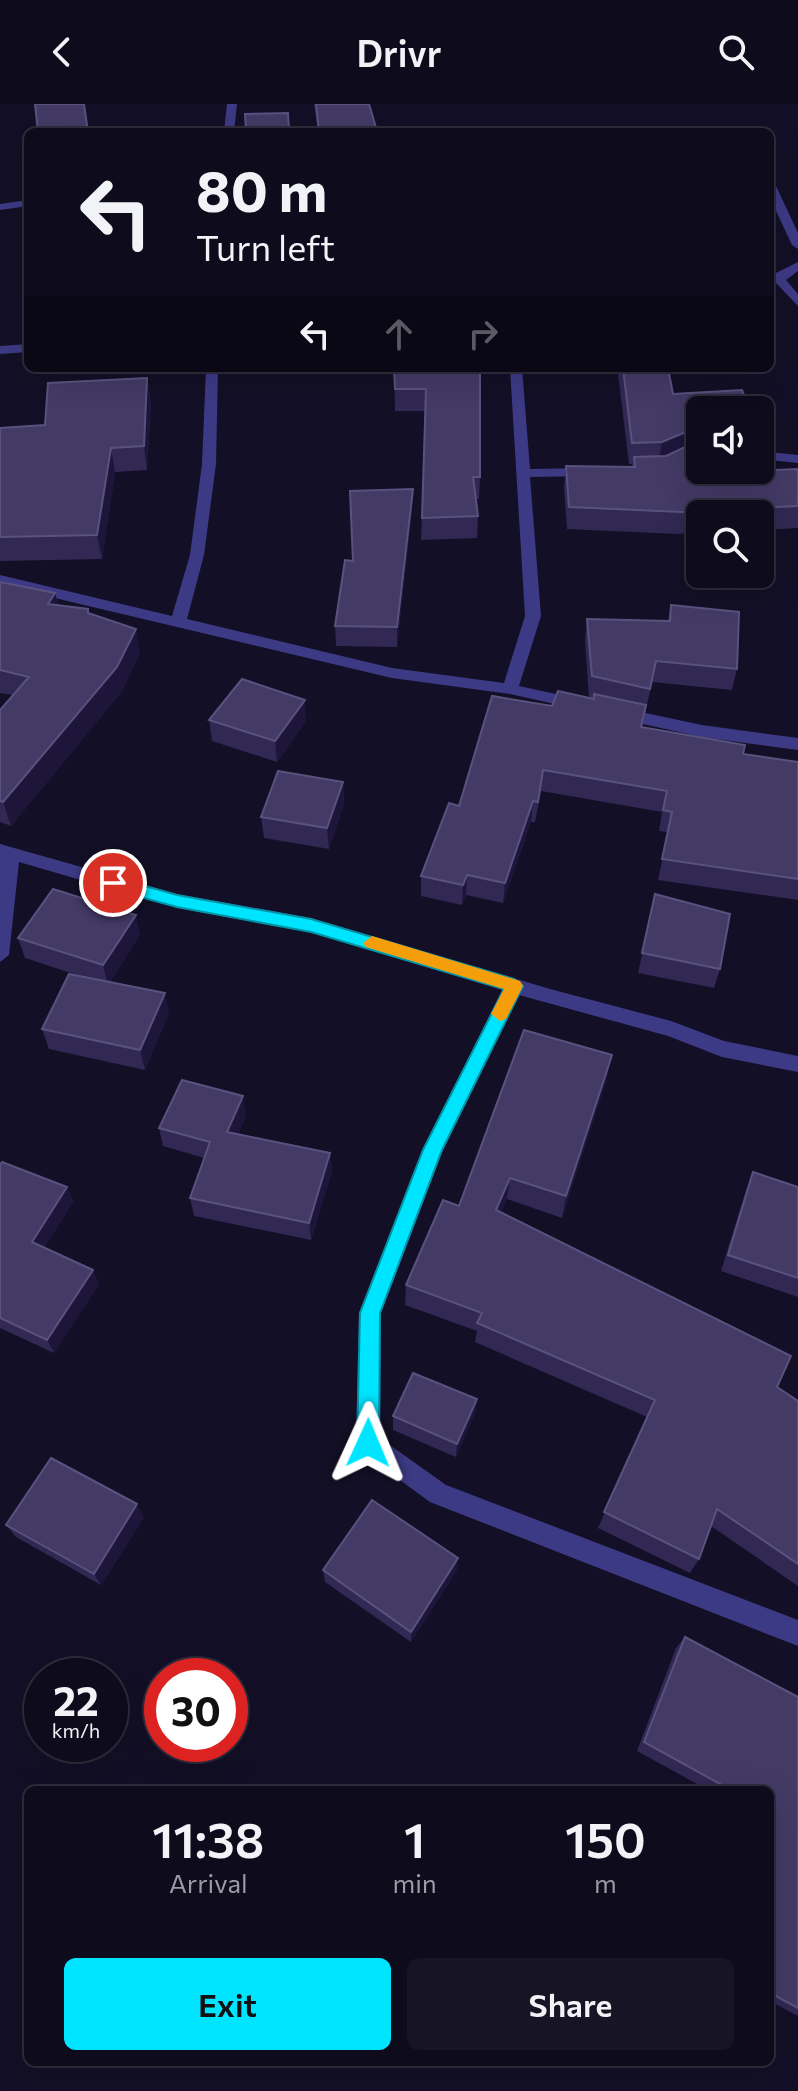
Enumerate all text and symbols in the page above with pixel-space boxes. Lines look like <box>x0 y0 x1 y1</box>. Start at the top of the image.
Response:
icon: back <box>40 30 84 74</box>
text: Drivr <box>357 30 441 74</box>
icon: search <box>714 30 758 74</box>
text: 80 m <box>196 155 327 224</box>
icon: left <box>64 160 168 264</box>
text: Turn left <box>196 224 335 268</box>
icon: left <box>293 312 337 356</box>
icon: ahead <box>377 312 421 356</box>
icon: right <box>461 312 505 356</box>
map controls <box>686 396 774 588</box>
button: sound <box>686 396 774 484</box>
button: search <box>686 500 774 588</box>
pin <box>79 849 147 917</box>
icon: arrive <box>91 861 135 905</box>
position arrow <box>326 1401 410 1485</box>
speed limit sign: 30 <box>144 1658 248 1762</box>
text: 22 <box>53 1675 99 1724</box>
text: km/h <box>52 1718 100 1742</box>
text: 11:38 <box>152 1809 264 1868</box>
text: 1 <box>404 1809 425 1868</box>
text: 150 <box>565 1809 646 1868</box>
text: Arrival <box>169 1867 248 1898</box>
text: min <box>393 1867 437 1898</box>
text: m <box>594 1867 617 1898</box>
button: Exit <box>64 1958 391 2050</box>
button: Share <box>407 1958 734 2050</box>

